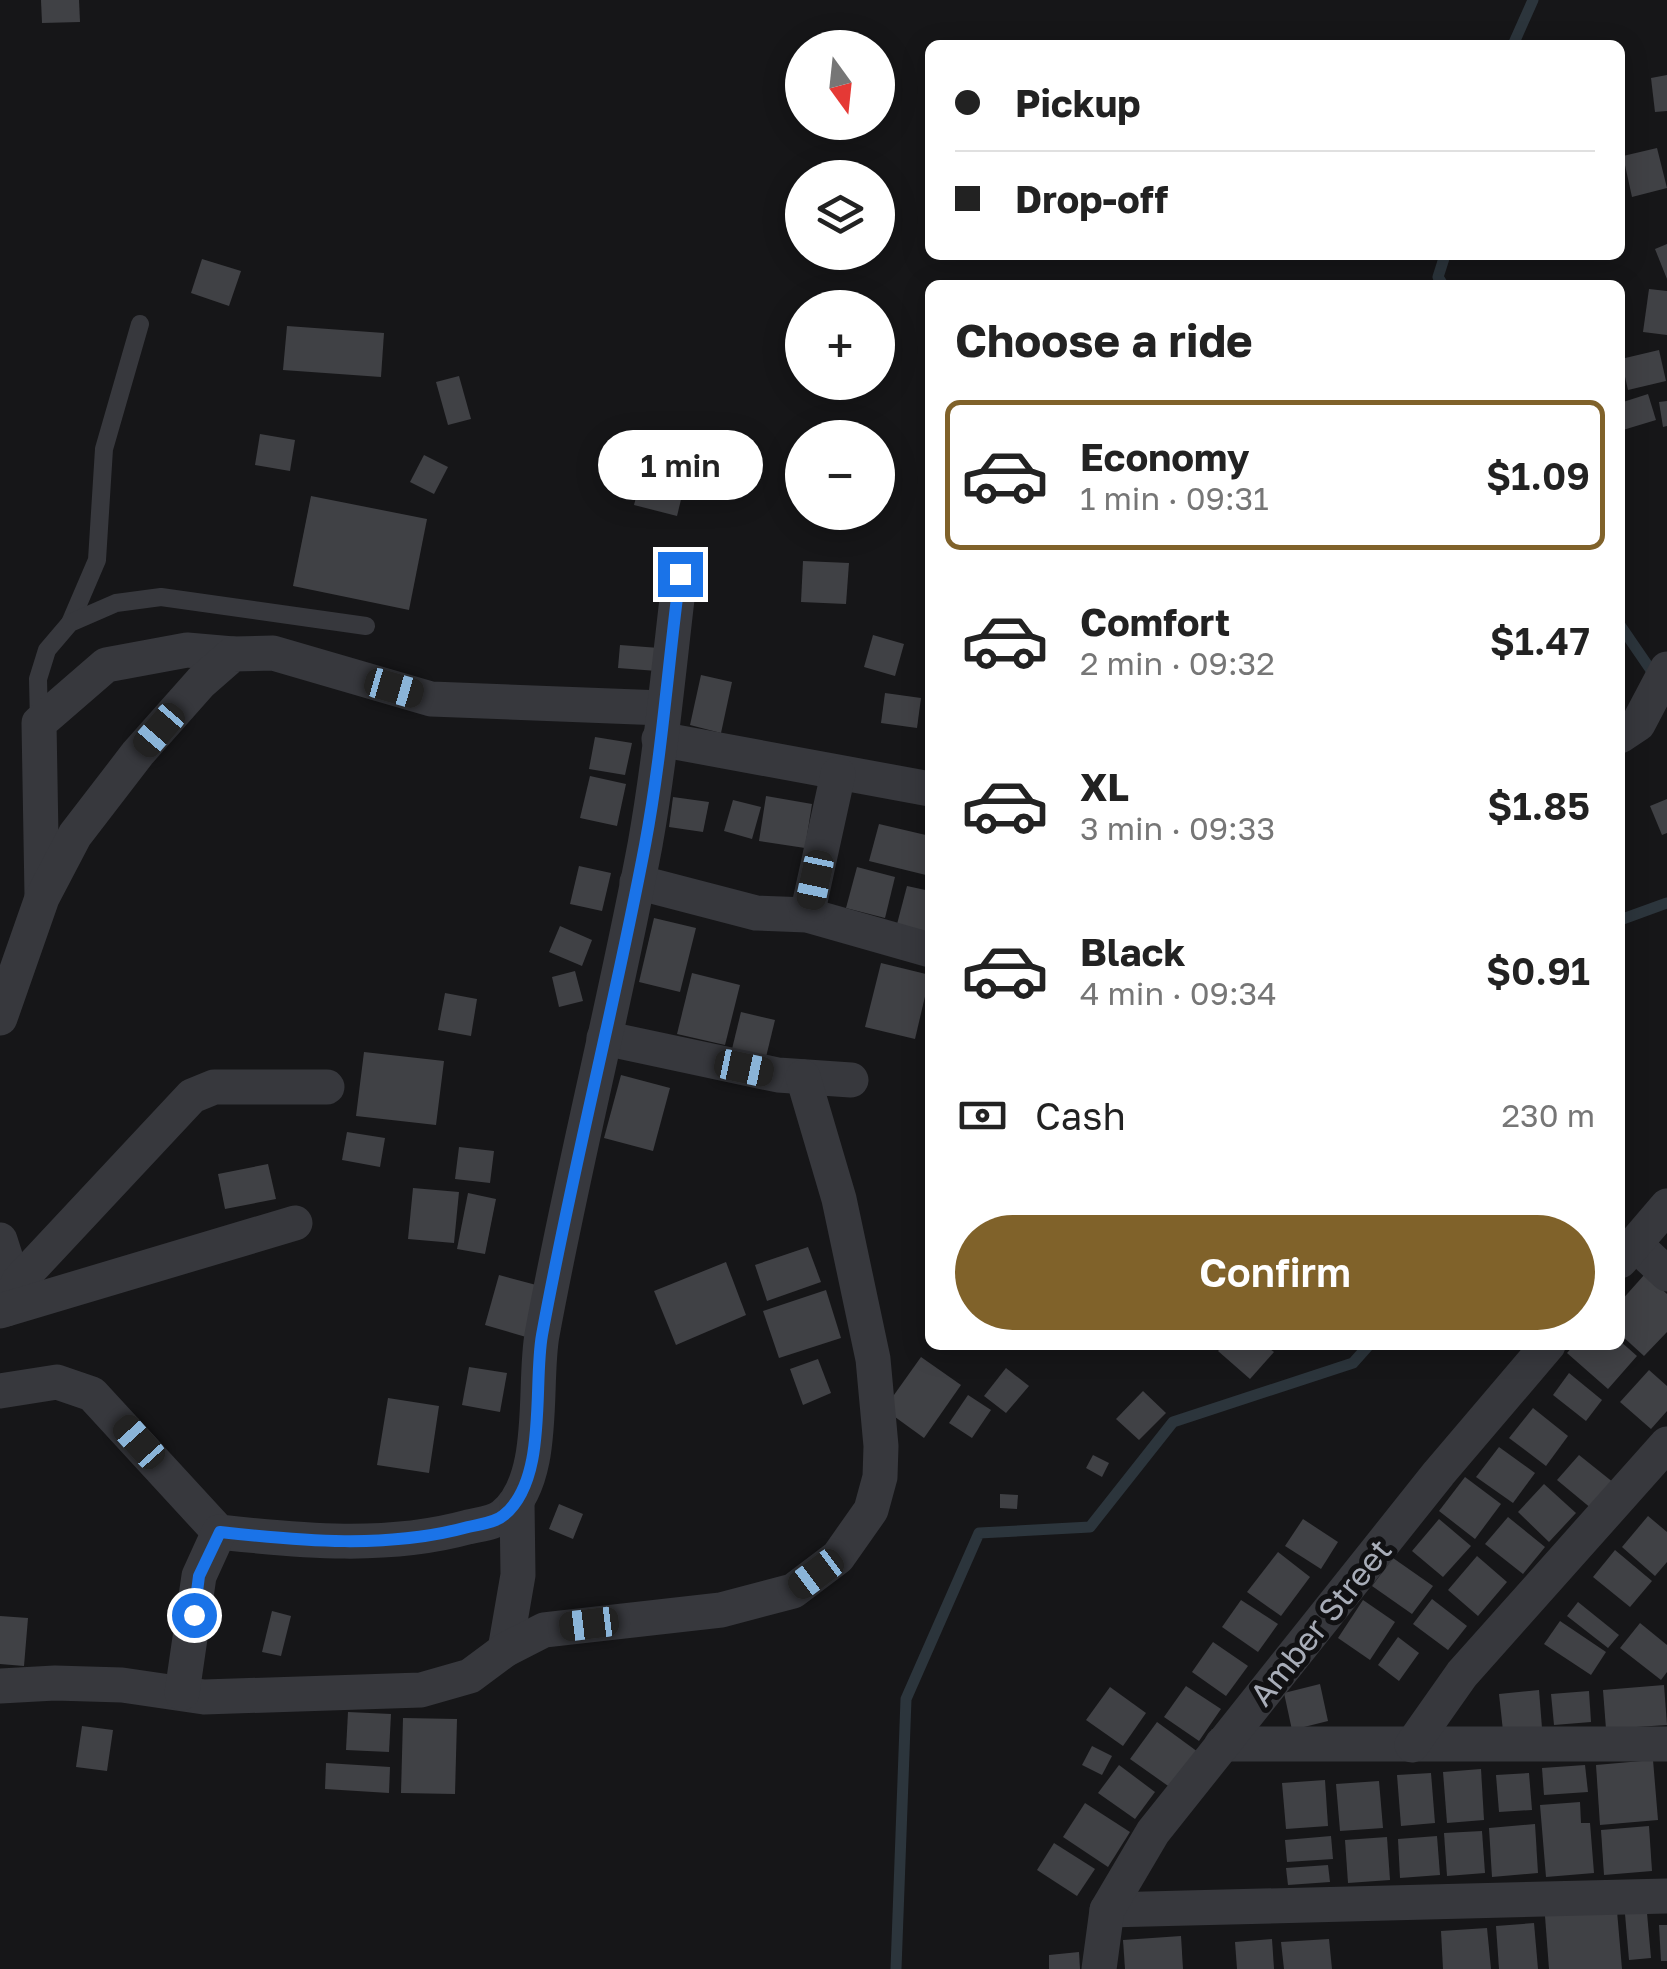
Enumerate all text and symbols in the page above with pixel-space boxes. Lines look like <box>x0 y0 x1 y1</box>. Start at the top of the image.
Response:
north arrow <box>785 30 895 140</box>
map controls <box>785 30 895 530</box>
text: Pickup <box>1015 80 1141 125</box>
button: layers <box>785 160 895 270</box>
text: Drop-off <box>1015 176 1168 221</box>
button: + <box>785 290 895 400</box>
text: Choose a ride <box>955 313 1253 367</box>
button: − <box>785 420 895 530</box>
callout: 1 min <box>598 429 762 499</box>
icon: car <box>960 430 1050 520</box>
text: Economy <box>1080 434 1249 479</box>
text: 1 min <box>640 446 721 484</box>
text: $1.09 <box>1486 453 1590 498</box>
text: 1 min · 09:31 <box>1080 479 1269 517</box>
route end <box>658 552 703 597</box>
icon: car <box>960 595 1050 685</box>
text: Comfort <box>1080 599 1230 644</box>
text: $1.47 <box>1490 618 1590 663</box>
text: 2 min · 09:32 <box>1080 644 1275 682</box>
car <box>361 665 427 711</box>
car <box>128 698 190 762</box>
icon: car <box>960 760 1050 850</box>
text: XL <box>1080 764 1129 809</box>
text: $1.85 <box>1487 783 1590 828</box>
text: 3 min · 09:33 <box>1080 809 1275 847</box>
car <box>794 848 836 912</box>
icon: car <box>960 925 1050 1015</box>
text: Black <box>1080 929 1185 974</box>
text: $0.91 <box>1486 948 1590 993</box>
text: 4 min · 09:34 <box>1080 974 1277 1012</box>
car <box>712 1047 776 1089</box>
icon: cash <box>955 1088 1010 1143</box>
text: Cash <box>1035 1093 1126 1138</box>
text: 230 m <box>1502 1096 1595 1134</box>
button: Confirm <box>955 1215 1595 1330</box>
car <box>108 1410 170 1474</box>
street label: Amber Street <box>1241 1531 1399 1713</box>
car <box>783 1544 849 1604</box>
route start <box>172 1593 217 1638</box>
car <box>557 1605 621 1643</box>

